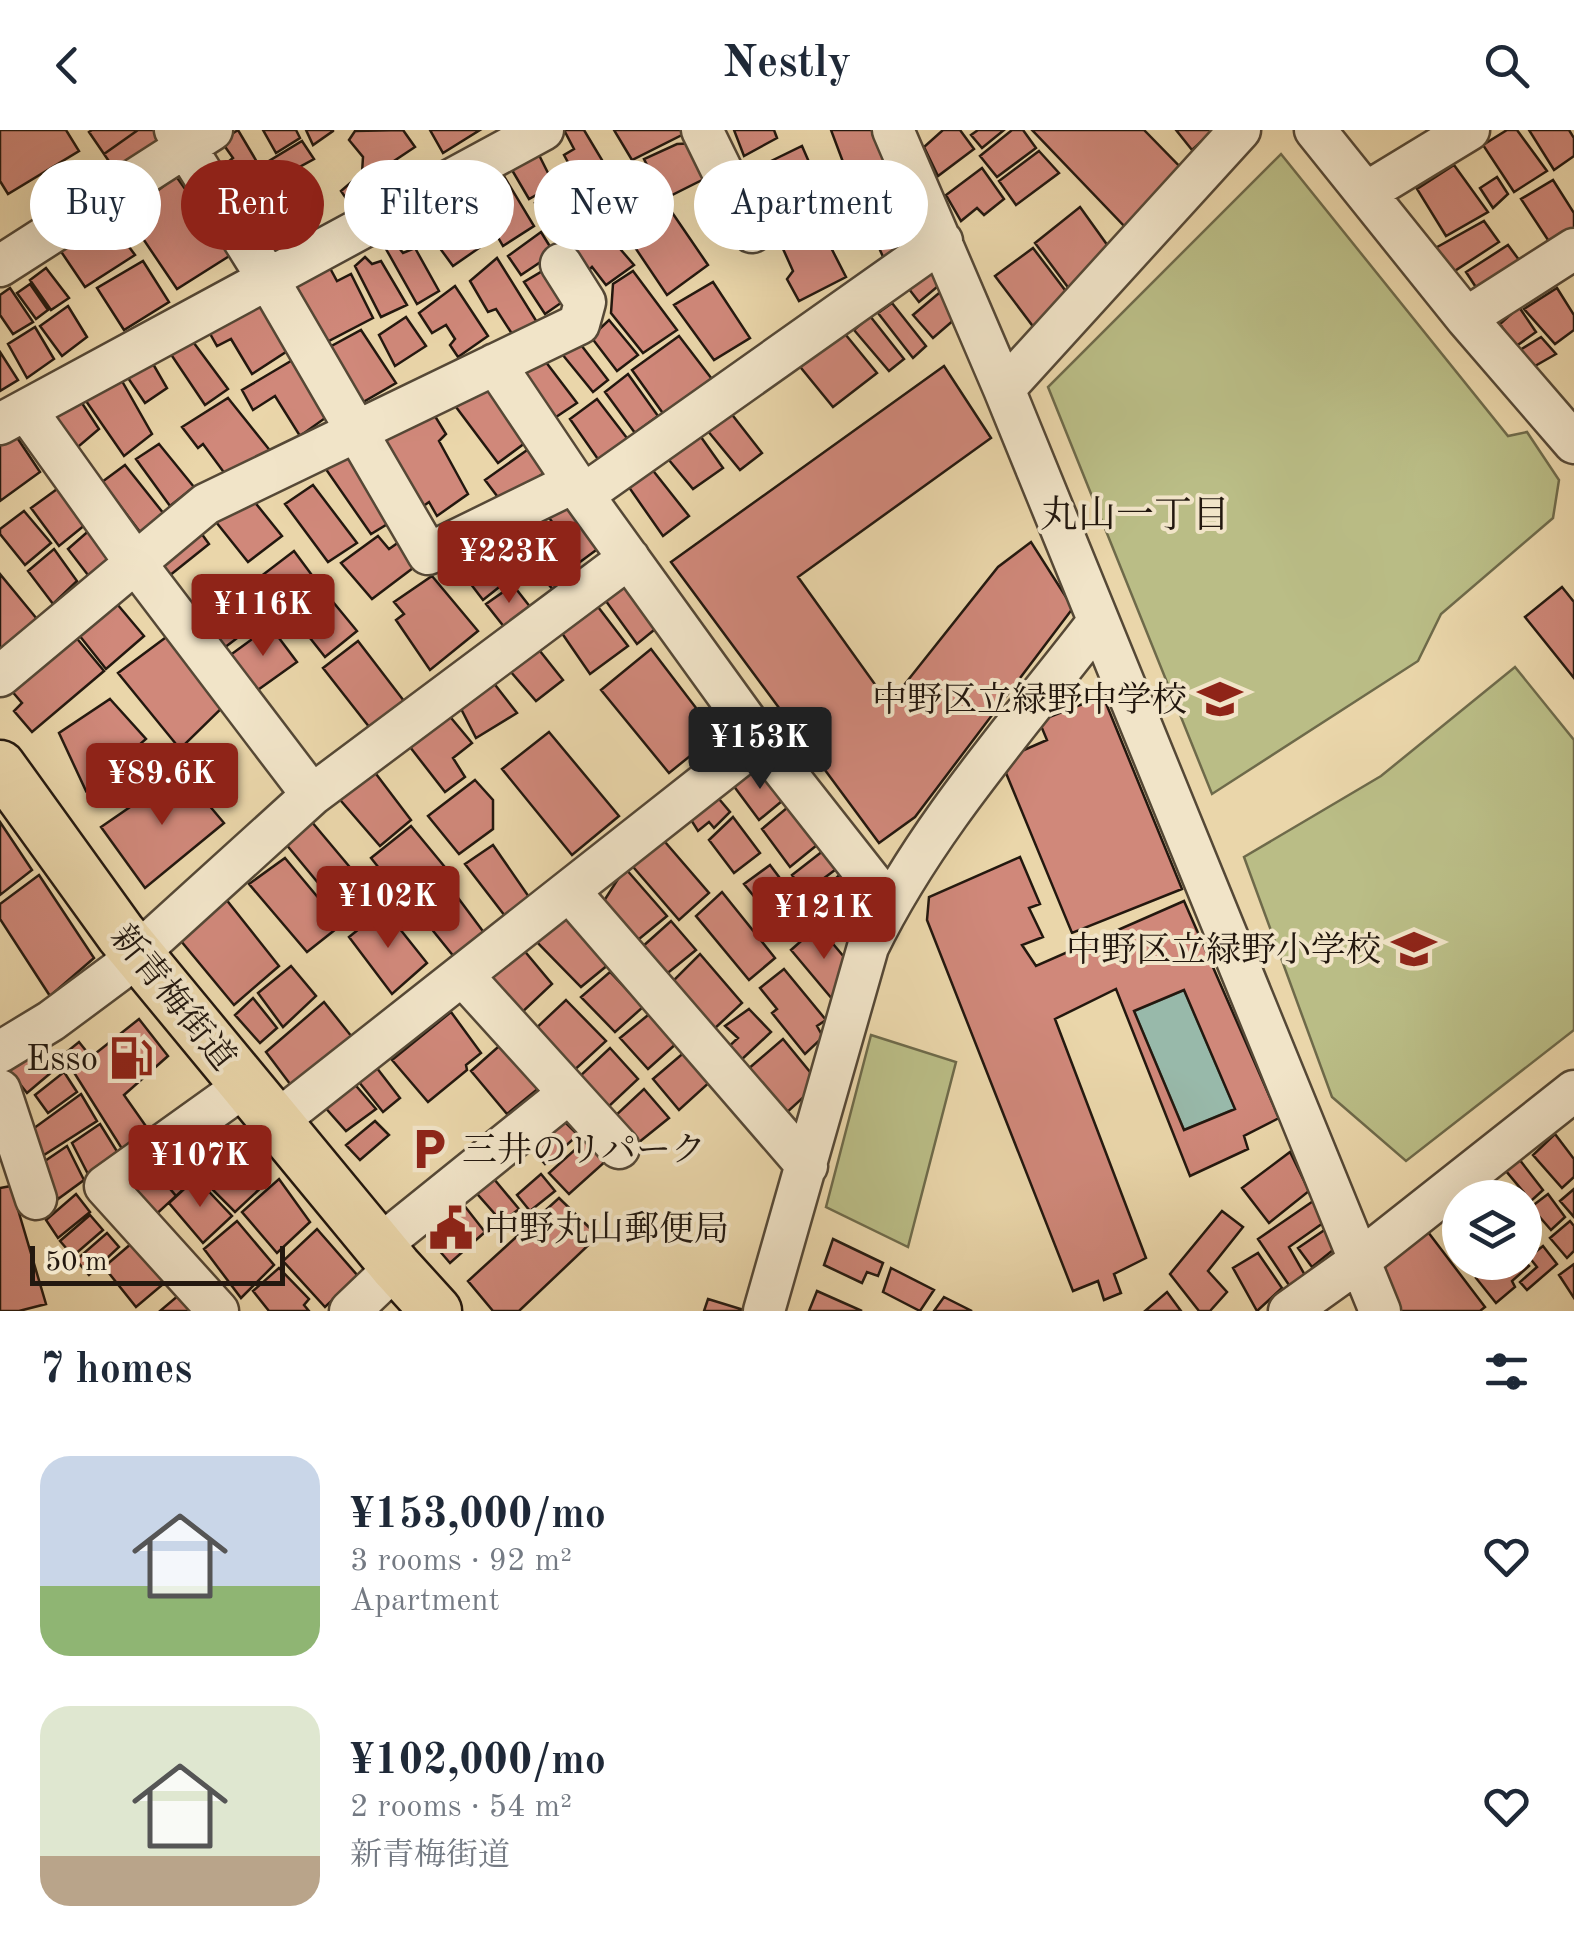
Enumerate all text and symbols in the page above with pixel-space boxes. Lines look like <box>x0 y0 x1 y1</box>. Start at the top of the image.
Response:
icon: back <box>40 38 95 93</box>
icon: search <box>1479 38 1534 93</box>
text: Nestly <box>723 42 851 87</box>
chip: Buy <box>30 160 161 250</box>
chip: Rent <box>181 160 324 250</box>
chip: Filters <box>344 160 514 250</box>
chip: New <box>534 160 674 250</box>
chip: Apartment <box>694 160 928 250</box>
district label: 丸山一丁目 <box>1040 495 1230 536</box>
pin: ¥223K <box>439 521 579 606</box>
text: ¥223K <box>460 537 558 569</box>
pin: ¥116K <box>193 574 333 659</box>
text: ¥116K <box>214 590 312 622</box>
school or university icon: 中野区立緑野中学校 <box>1196 675 1244 723</box>
place label: 中野区立緑野中学校 <box>872 681 1187 719</box>
pin: ¥153K <box>690 707 830 792</box>
text: ¥153K <box>711 723 809 755</box>
pin: ¥89.6K <box>81 743 243 828</box>
text: ¥89.6K <box>108 759 216 791</box>
pin: ¥102K <box>318 866 458 951</box>
pin: ¥121K <box>754 877 894 962</box>
text: ¥102K <box>339 882 437 914</box>
text: ¥121K <box>775 893 873 925</box>
street label: 新青梅街道 <box>103 918 243 1078</box>
school or university icon: 中野区立緑野小学校 <box>1390 925 1438 973</box>
place label: 中野区立緑野小学校 <box>1066 931 1381 969</box>
fuel station icon: Esso <box>107 1034 155 1082</box>
place label: Esso <box>26 1043 98 1078</box>
pin: ¥107K <box>130 1125 270 1210</box>
parking icon: 三井のリパーク <box>405 1125 453 1173</box>
place label: 三井のリパーク <box>462 1132 706 1169</box>
text: ¥107K <box>151 1141 249 1173</box>
map controls <box>1442 1180 1542 1280</box>
button: layers <box>1442 1180 1542 1280</box>
public building icon: 中野丸山郵便局 <box>427 1204 475 1252</box>
place label: 中野丸山郵便局 <box>484 1210 729 1248</box>
scale bar <box>30 1241 285 1286</box>
text: 50 m <box>45 1249 108 1277</box>
icon: filters <box>1479 1344 1534 1399</box>
text: 7 homes <box>40 1350 192 1392</box>
text: ¥153,000/mo <box>350 1495 606 1537</box>
icon: home <box>120 1496 240 1616</box>
icon: heart <box>1479 1529 1534 1584</box>
text: 3 rooms · 92 m² <box>350 1546 572 1578</box>
text: Apartment <box>350 1586 500 1618</box>
text: ¥102,000/mo <box>350 1741 606 1783</box>
icon: home <box>120 1746 240 1866</box>
icon: heart <box>1479 1779 1534 1834</box>
text: 2 rooms · 54 m² <box>350 1792 572 1824</box>
text: 新青梅街道 <box>350 1841 510 1873</box>

